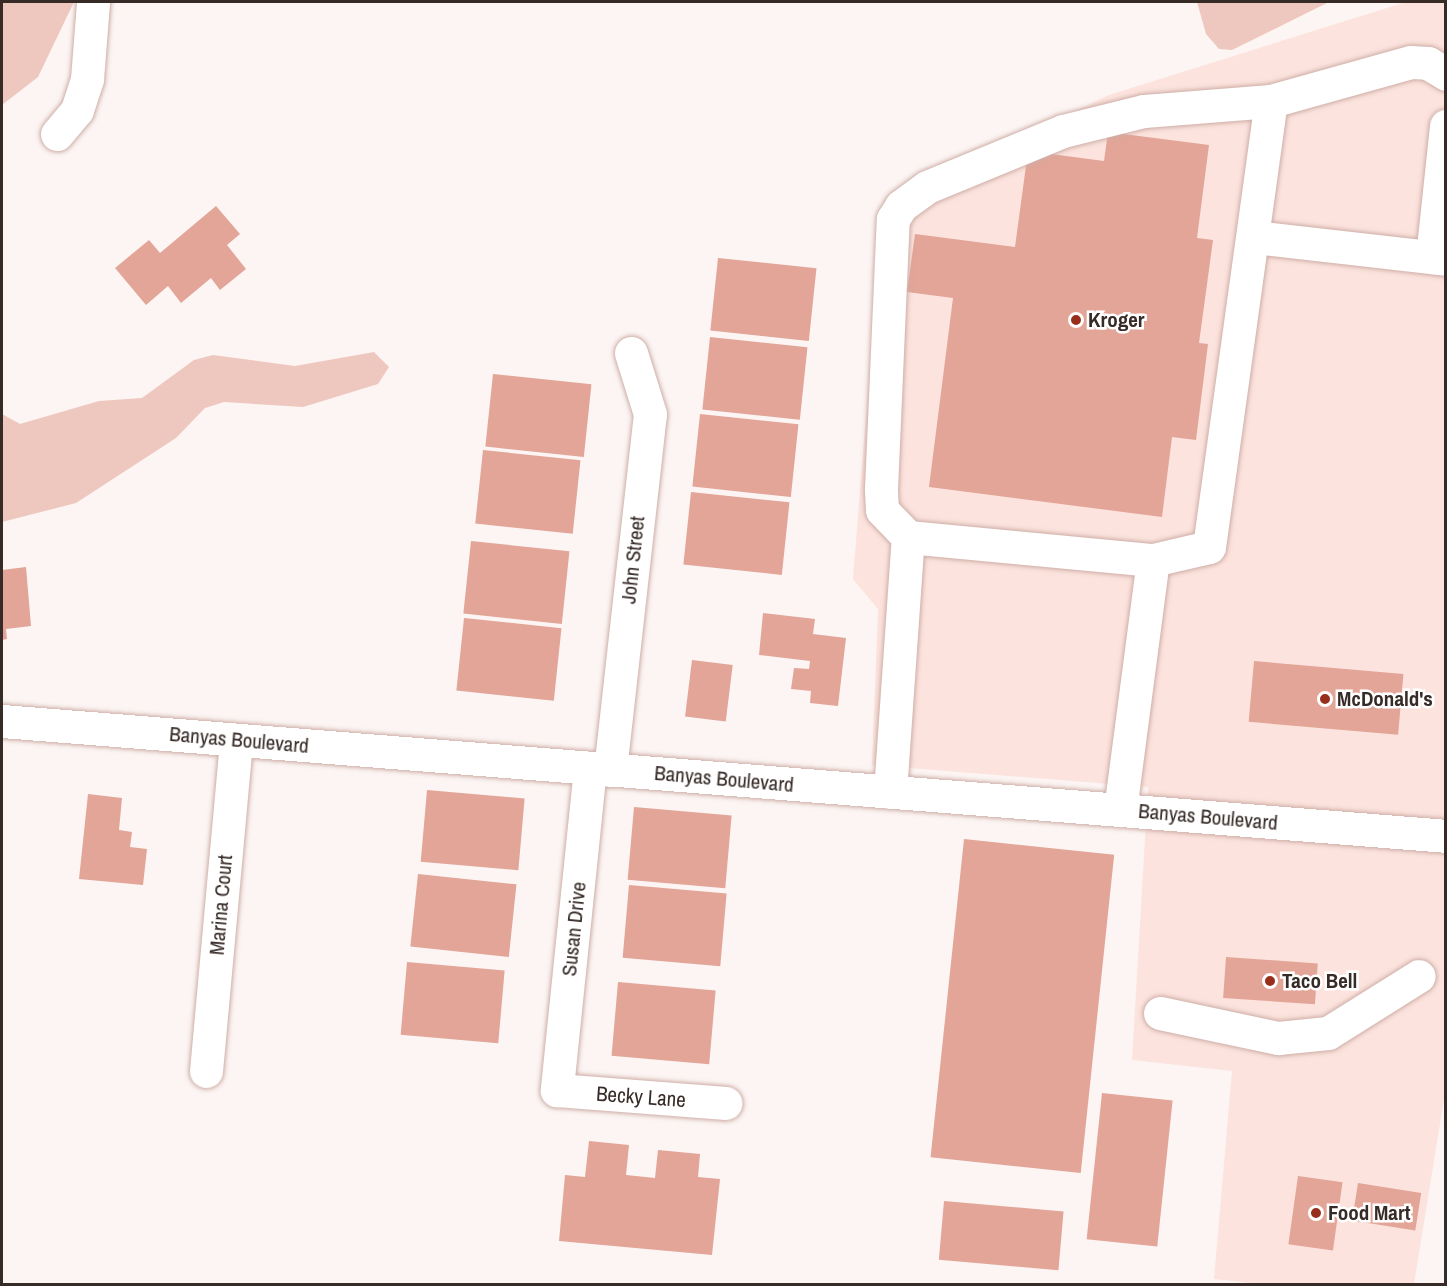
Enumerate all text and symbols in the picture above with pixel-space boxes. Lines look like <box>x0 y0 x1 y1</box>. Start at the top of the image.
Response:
place label: Kroger <box>1088 307 1144 333</box>
marker: Kroger <box>1069 313 1083 327</box>
street label: John Street <box>616 515 650 605</box>
place label: McDonald's <box>1337 686 1433 712</box>
marker: McDonald's <box>1318 692 1332 706</box>
street label: Banyas Boulevard <box>168 721 310 759</box>
street label: Banyas Boulevard <box>653 760 795 798</box>
street label: Banyas Boulevard <box>1137 798 1279 836</box>
street label: Marina Court <box>204 854 238 956</box>
street label: Susan Drive <box>557 881 591 977</box>
place label: Taco Bell <box>1282 968 1357 994</box>
marker: Taco Bell <box>1263 974 1277 988</box>
street label: Becky Lane <box>595 1081 687 1113</box>
place label: Food Mart <box>1328 1200 1410 1226</box>
marker: Food Mart <box>1309 1206 1323 1220</box>

